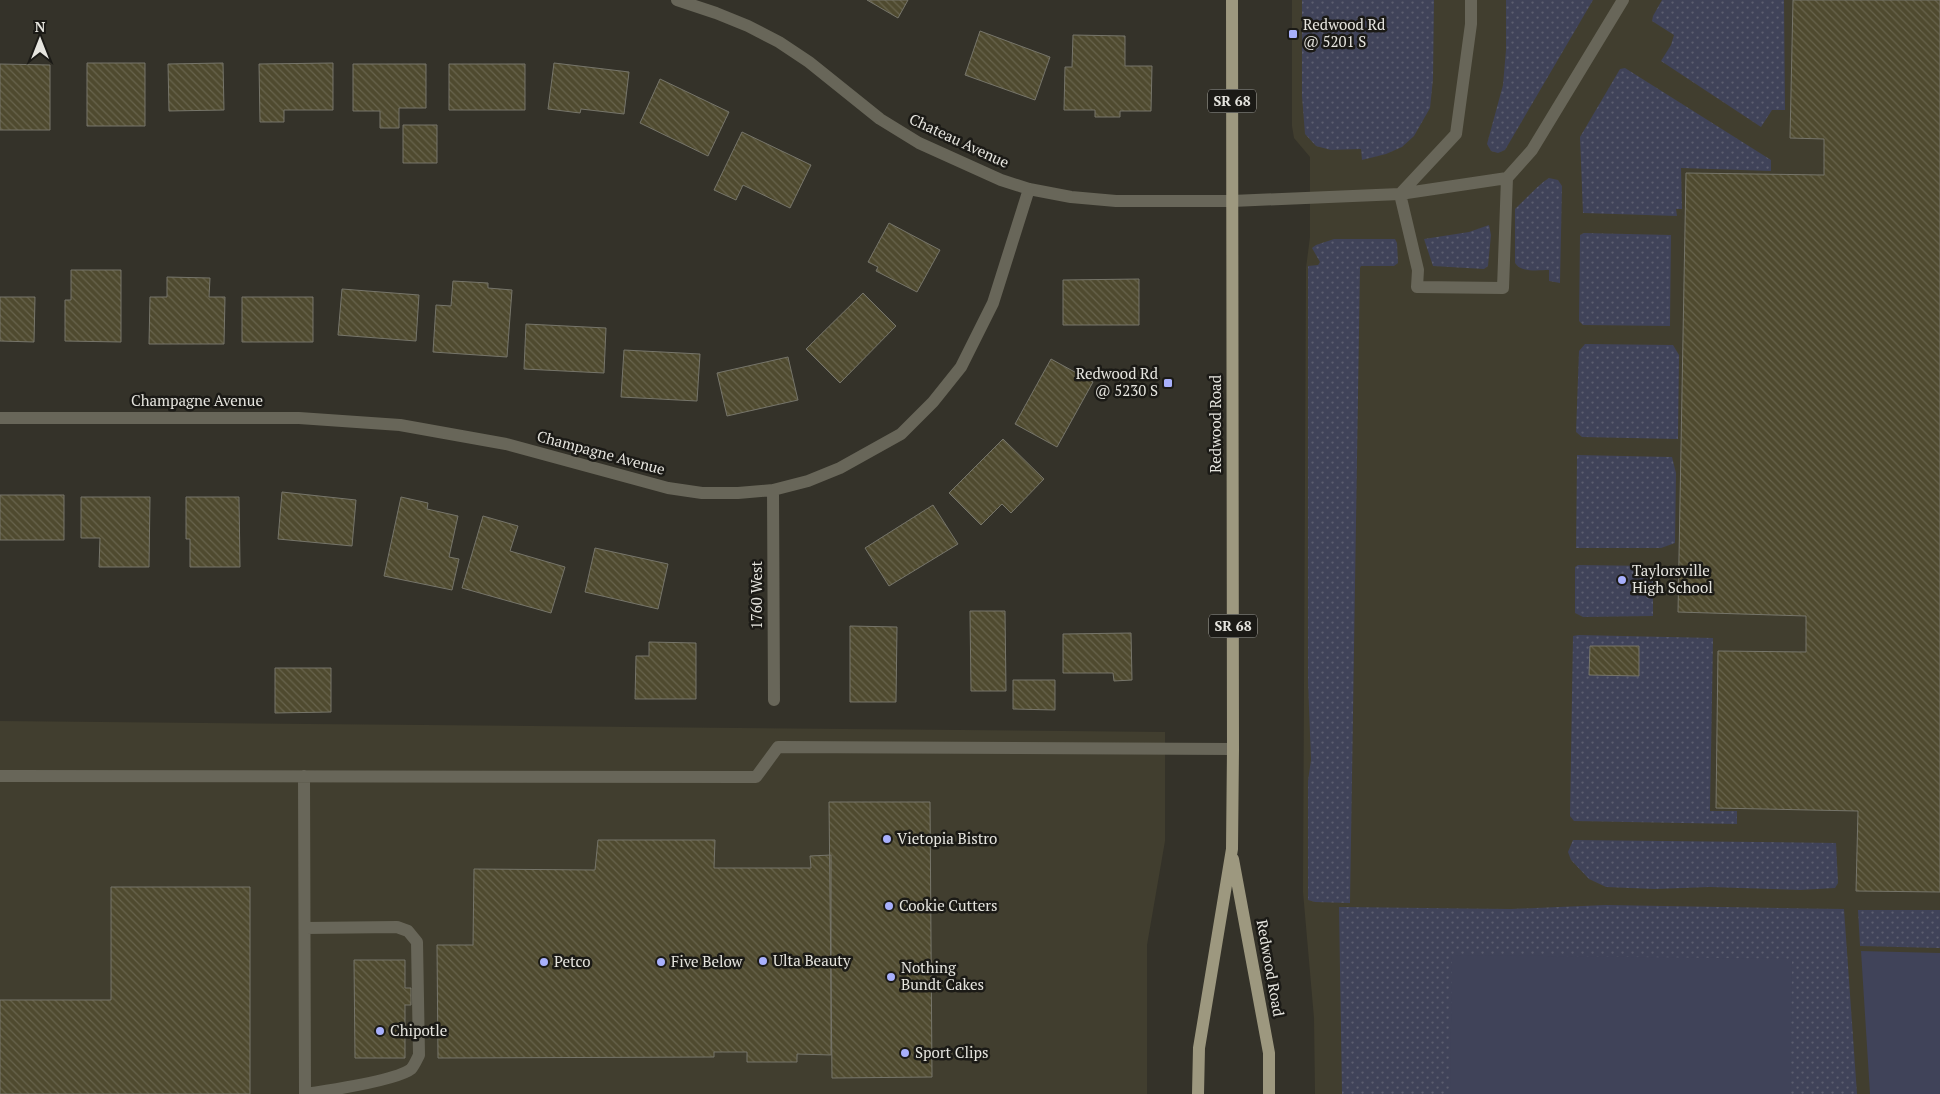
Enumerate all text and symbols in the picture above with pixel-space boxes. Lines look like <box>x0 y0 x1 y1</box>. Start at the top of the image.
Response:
place label: Redwood Rd @ 5201 S <box>1303 14 1385 51</box>
north arrow <box>15 15 65 65</box>
text: N <box>35 17 46 36</box>
marker: Redwood Rd @ 5201 S <box>1287 28 1299 40</box>
road number: SR 68 <box>1208 90 1256 112</box>
street label: Chateau Avenue <box>906 108 1013 172</box>
place label: Redwood Rd @ 5230 S <box>1076 363 1158 400</box>
street label: Redwood Road <box>1205 375 1225 473</box>
marker: Redwood Rd @ 5230 S <box>1162 377 1174 389</box>
street label: Champagne Avenue <box>131 390 263 410</box>
street label: Champagne Avenue <box>535 425 668 479</box>
street label: 1760 West <box>746 560 766 629</box>
place label: Taylorsville High School <box>1632 560 1713 597</box>
marker: Taylorsville High School <box>1616 574 1628 586</box>
road number: SR 68 <box>1209 614 1257 638</box>
place label: Vietopia Bistro <box>897 828 997 848</box>
marker: Vietopia Bistro <box>881 833 893 845</box>
place label: Cookie Cutters <box>899 895 998 915</box>
marker: Cookie Cutters <box>883 900 895 912</box>
street label: Redwood Road <box>1253 918 1289 1018</box>
place label: Ulta Beauty <box>773 950 851 970</box>
place label: Petco <box>554 951 591 971</box>
place label: Five Below <box>671 951 744 971</box>
marker: Ulta Beauty <box>757 955 769 967</box>
marker: Petco <box>538 956 550 968</box>
marker: Five Below <box>655 956 667 968</box>
place label: Nothing Bundt Cakes <box>901 957 984 994</box>
marker: Nothing Bundt Cakes <box>885 971 897 983</box>
place label: Chipotle <box>390 1020 447 1040</box>
marker: Chipotle <box>374 1025 386 1037</box>
place label: Sport Clips <box>915 1042 988 1062</box>
marker: Sport Clips <box>899 1047 911 1059</box>

